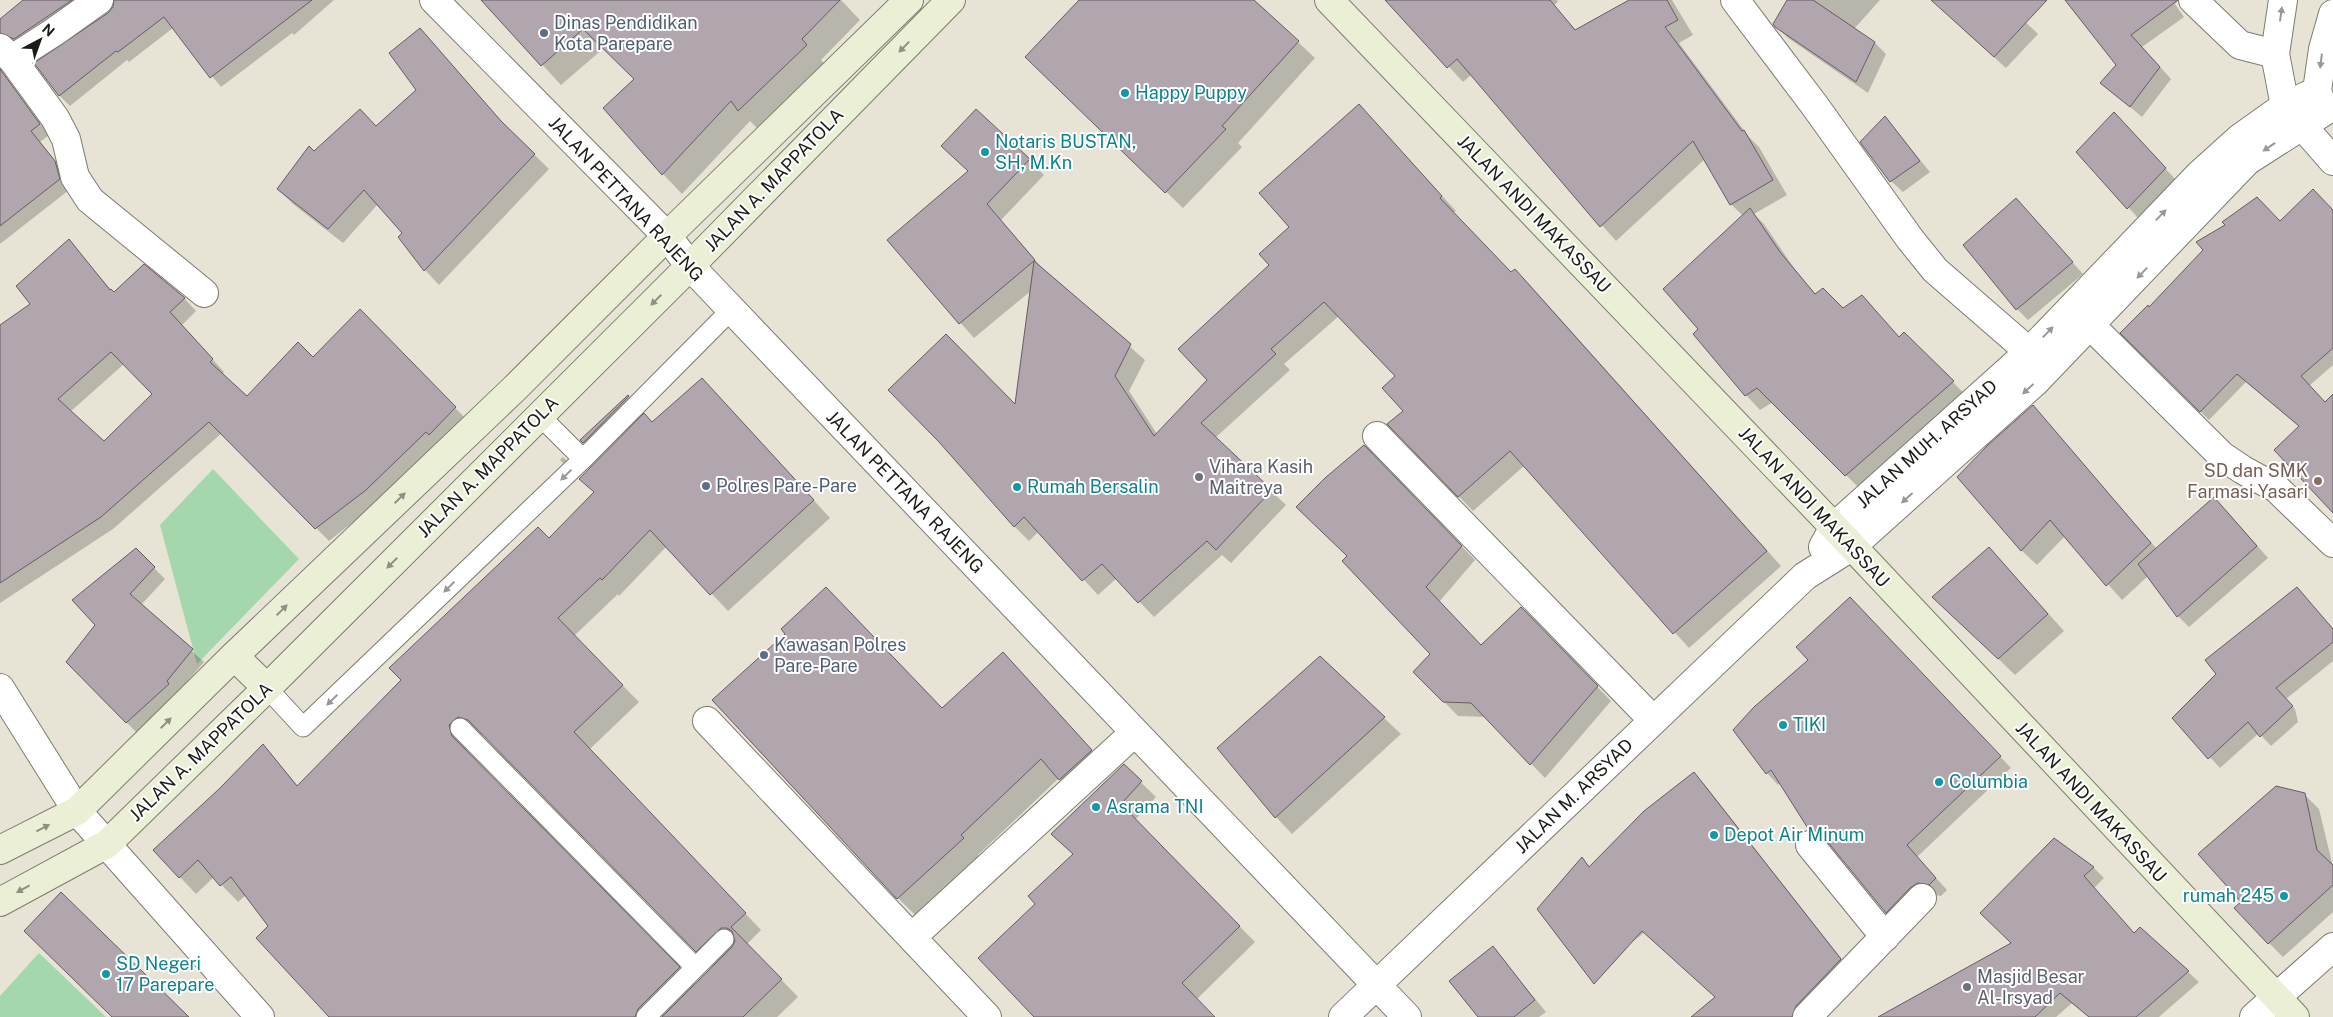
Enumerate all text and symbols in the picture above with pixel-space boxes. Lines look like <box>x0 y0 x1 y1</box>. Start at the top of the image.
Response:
one-way arrow <box>2277 6 2285 22</box>
place label: Dinas Pendidikan Kota Parepare <box>554 12 698 54</box>
north arrow <box>15 15 65 65</box>
text: N <box>39 21 58 40</box>
marker: Dinas Pendidikan Kota Parepare <box>538 27 550 39</box>
one-way arrow <box>898 41 910 53</box>
one-way arrow <box>2317 53 2325 69</box>
place label: Happy Puppy <box>1135 82 1247 103</box>
marker: Happy Puppy <box>1119 87 1131 99</box>
street label: JALAN A. MAPPATOLA <box>700 104 848 256</box>
street label: JALAN PETTANA RAJENG <box>545 112 708 285</box>
street label: JALAN ANDI MAKASSAU <box>1453 130 1615 297</box>
place label: Notaris BUSTAN, SH, M.Kn <box>995 131 1136 173</box>
one-way arrow <box>2263 142 2276 152</box>
marker: Notaris BUSTAN, SH, M.Kn <box>979 146 991 158</box>
one-way arrow <box>2155 209 2167 221</box>
one-way arrow <box>2136 267 2148 279</box>
one-way arrow <box>650 294 662 306</box>
one-way arrow <box>2042 326 2054 338</box>
street label: JALAN MUH. ARSYAD <box>1852 375 2001 512</box>
one-way arrow <box>2022 383 2034 395</box>
street label: JALAN A. MAPPATOLA <box>413 392 563 541</box>
street label: JALAN PETTANA RAJENG <box>822 406 988 577</box>
street label: JALAN ANDI MAKASSAU <box>1735 422 1894 591</box>
place label: Vihara Kasih Maitreya <box>1209 456 1313 498</box>
place label: SD dan SMK Farmasi Yasari <box>2187 460 2308 502</box>
one-way arrow <box>561 469 573 481</box>
marker: Vihara Kasih Maitreya <box>1193 471 1205 483</box>
place label: Polres Pare-Pare <box>716 475 857 496</box>
marker: SD dan SMK Farmasi Yasari <box>2312 475 2324 487</box>
place label: Rumah Bersalin <box>1027 476 1159 497</box>
marker: Polres Pare-Pare <box>700 480 712 492</box>
marker: Rumah Bersalin <box>1011 481 1023 493</box>
one-way arrow <box>394 492 406 504</box>
one-way arrow <box>1900 492 1913 503</box>
one-way arrow <box>386 557 398 569</box>
one-way arrow <box>443 581 455 593</box>
one-way arrow <box>276 604 288 616</box>
place label: Kawasan Polres Pare-Pare <box>774 634 906 676</box>
marker: Kawasan Polres Pare-Pare <box>758 649 770 661</box>
street label: JALAN A. MAPPATOLA <box>125 678 277 825</box>
one-way arrow <box>326 694 338 706</box>
place label: TIKI <box>1793 714 1826 735</box>
street label: JALAN ANDI MAKASSAU <box>2012 717 2171 886</box>
one-way arrow <box>160 718 172 730</box>
marker: TIKI <box>1777 719 1789 731</box>
street label: JALAN M. ARSYAD <box>1510 734 1637 857</box>
place label: Columbia <box>1949 771 2028 792</box>
marker: Columbia <box>1933 776 1945 788</box>
place label: Asrama TNI <box>1106 796 1204 817</box>
marker: Asrama TNI <box>1090 801 1102 813</box>
one-way arrow <box>36 824 51 832</box>
place label: Depot Air Minum <box>1724 824 1864 845</box>
marker: Depot Air Minum <box>1708 829 1720 841</box>
one-way arrow <box>16 885 31 893</box>
place label: rumah 245 <box>2183 885 2274 906</box>
marker: rumah 245 <box>2278 890 2290 902</box>
place label: SD Negeri 17 Parepare <box>116 953 214 995</box>
place label: Masjid Besar Al-Irsyad <box>1977 966 2085 1008</box>
marker: SD Negeri 17 Parepare <box>100 968 112 980</box>
marker: Masjid Besar Al-Irsyad <box>1961 981 1973 993</box>

